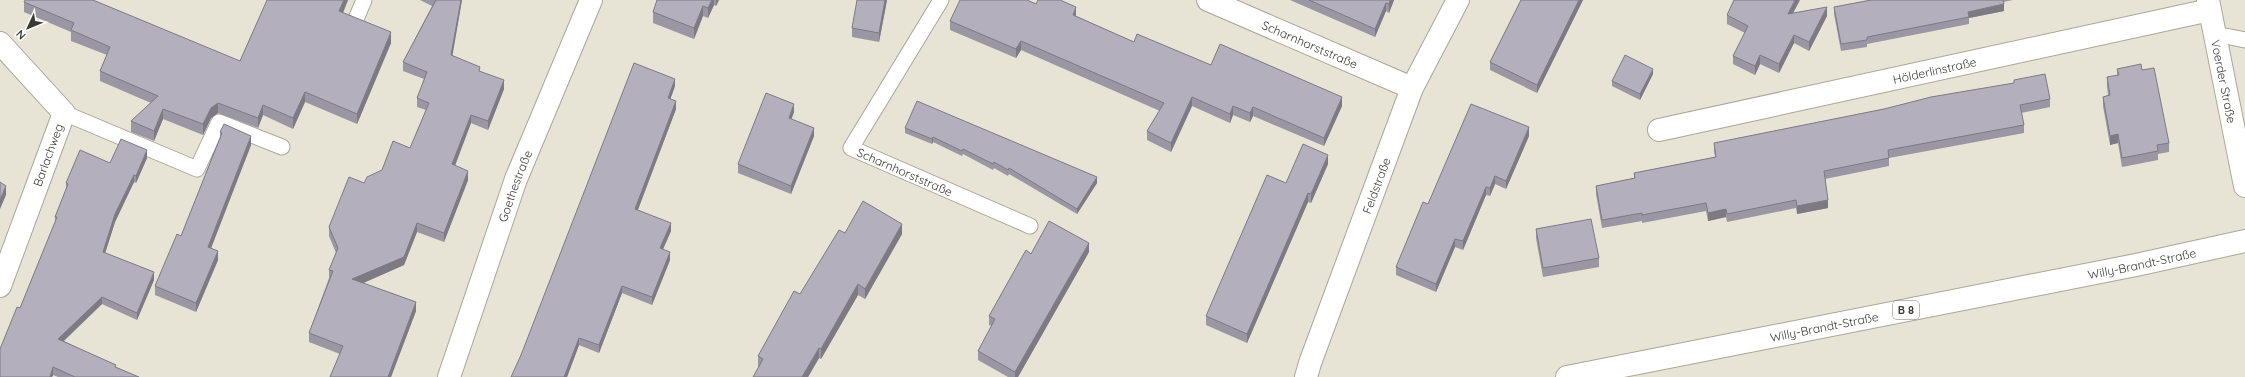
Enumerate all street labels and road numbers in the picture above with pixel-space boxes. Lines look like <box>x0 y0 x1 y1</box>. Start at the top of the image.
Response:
street label: Scharnhorststraße <box>1260 17 1360 71</box>
street label: Voerder Straße <box>2209 38 2240 125</box>
street label: Hölderlinstraße <box>1891 54 1978 86</box>
street label: Barlachweg <box>30 121 66 189</box>
street label: Scharnhorststraße <box>855 144 955 199</box>
street label: Goethestraße <box>495 148 535 224</box>
street label: Feldstraße <box>1359 155 1393 216</box>
street label: Willy-Brandt-Straße <box>2086 244 2198 282</box>
road number: B 8 <box>1893 301 1919 319</box>
street label: Willy-Brandt-Straße <box>1769 308 1880 344</box>

